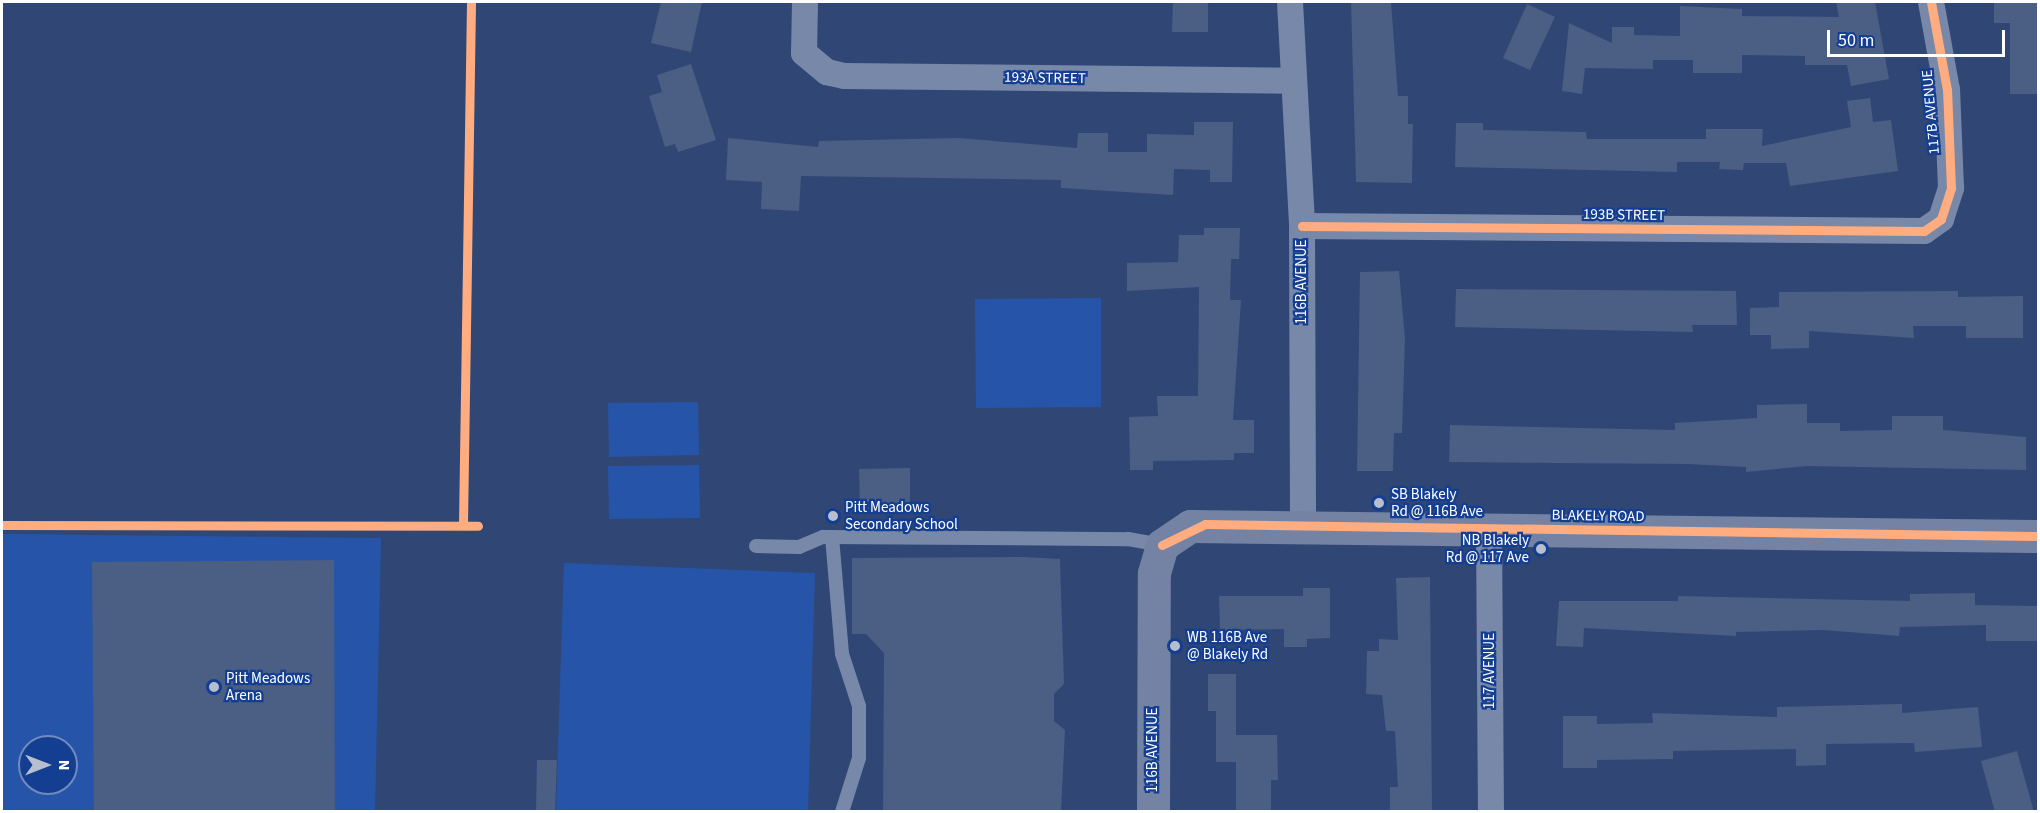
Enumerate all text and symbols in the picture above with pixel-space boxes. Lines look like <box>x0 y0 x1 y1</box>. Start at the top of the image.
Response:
scale bar <box>1830 18 2008 56</box>
text: 50 m <box>1838 28 1874 53</box>
street label: 193A STREET <box>1004 68 1086 88</box>
street label: 117B AVENUE <box>1918 69 1944 155</box>
street label: 193B STREET <box>1583 205 1665 225</box>
street label: 116B AVENUE <box>1293 239 1311 325</box>
place label: SB Blakely Rd @ 116B Ave <box>1391 485 1483 520</box>
marker: SB Blakely Rd @ 116B Ave <box>1372 496 1386 510</box>
place label: Pitt Meadows Secondary School <box>845 498 958 533</box>
street label: BLAKELY ROAD <box>1551 506 1645 526</box>
marker: Pitt Meadows Secondary School <box>826 509 840 523</box>
place label: NB Blakely Rd @ 117 Ave <box>1446 531 1529 566</box>
marker: NB Blakely Rd @ 117 Ave <box>1534 542 1548 556</box>
place label: WB 116B Ave @ Blakely Rd <box>1187 628 1268 663</box>
street label: 117 AVENUE <box>1481 633 1499 709</box>
marker: WB 116B Ave @ Blakely Rd <box>1168 639 1182 653</box>
place label: Pitt Meadows Arena <box>226 669 310 704</box>
marker: Pitt Meadows Arena <box>207 680 221 694</box>
street label: 116B AVENUE <box>1144 707 1162 793</box>
north arrow <box>18 735 78 795</box>
text: N <box>53 760 75 770</box>

